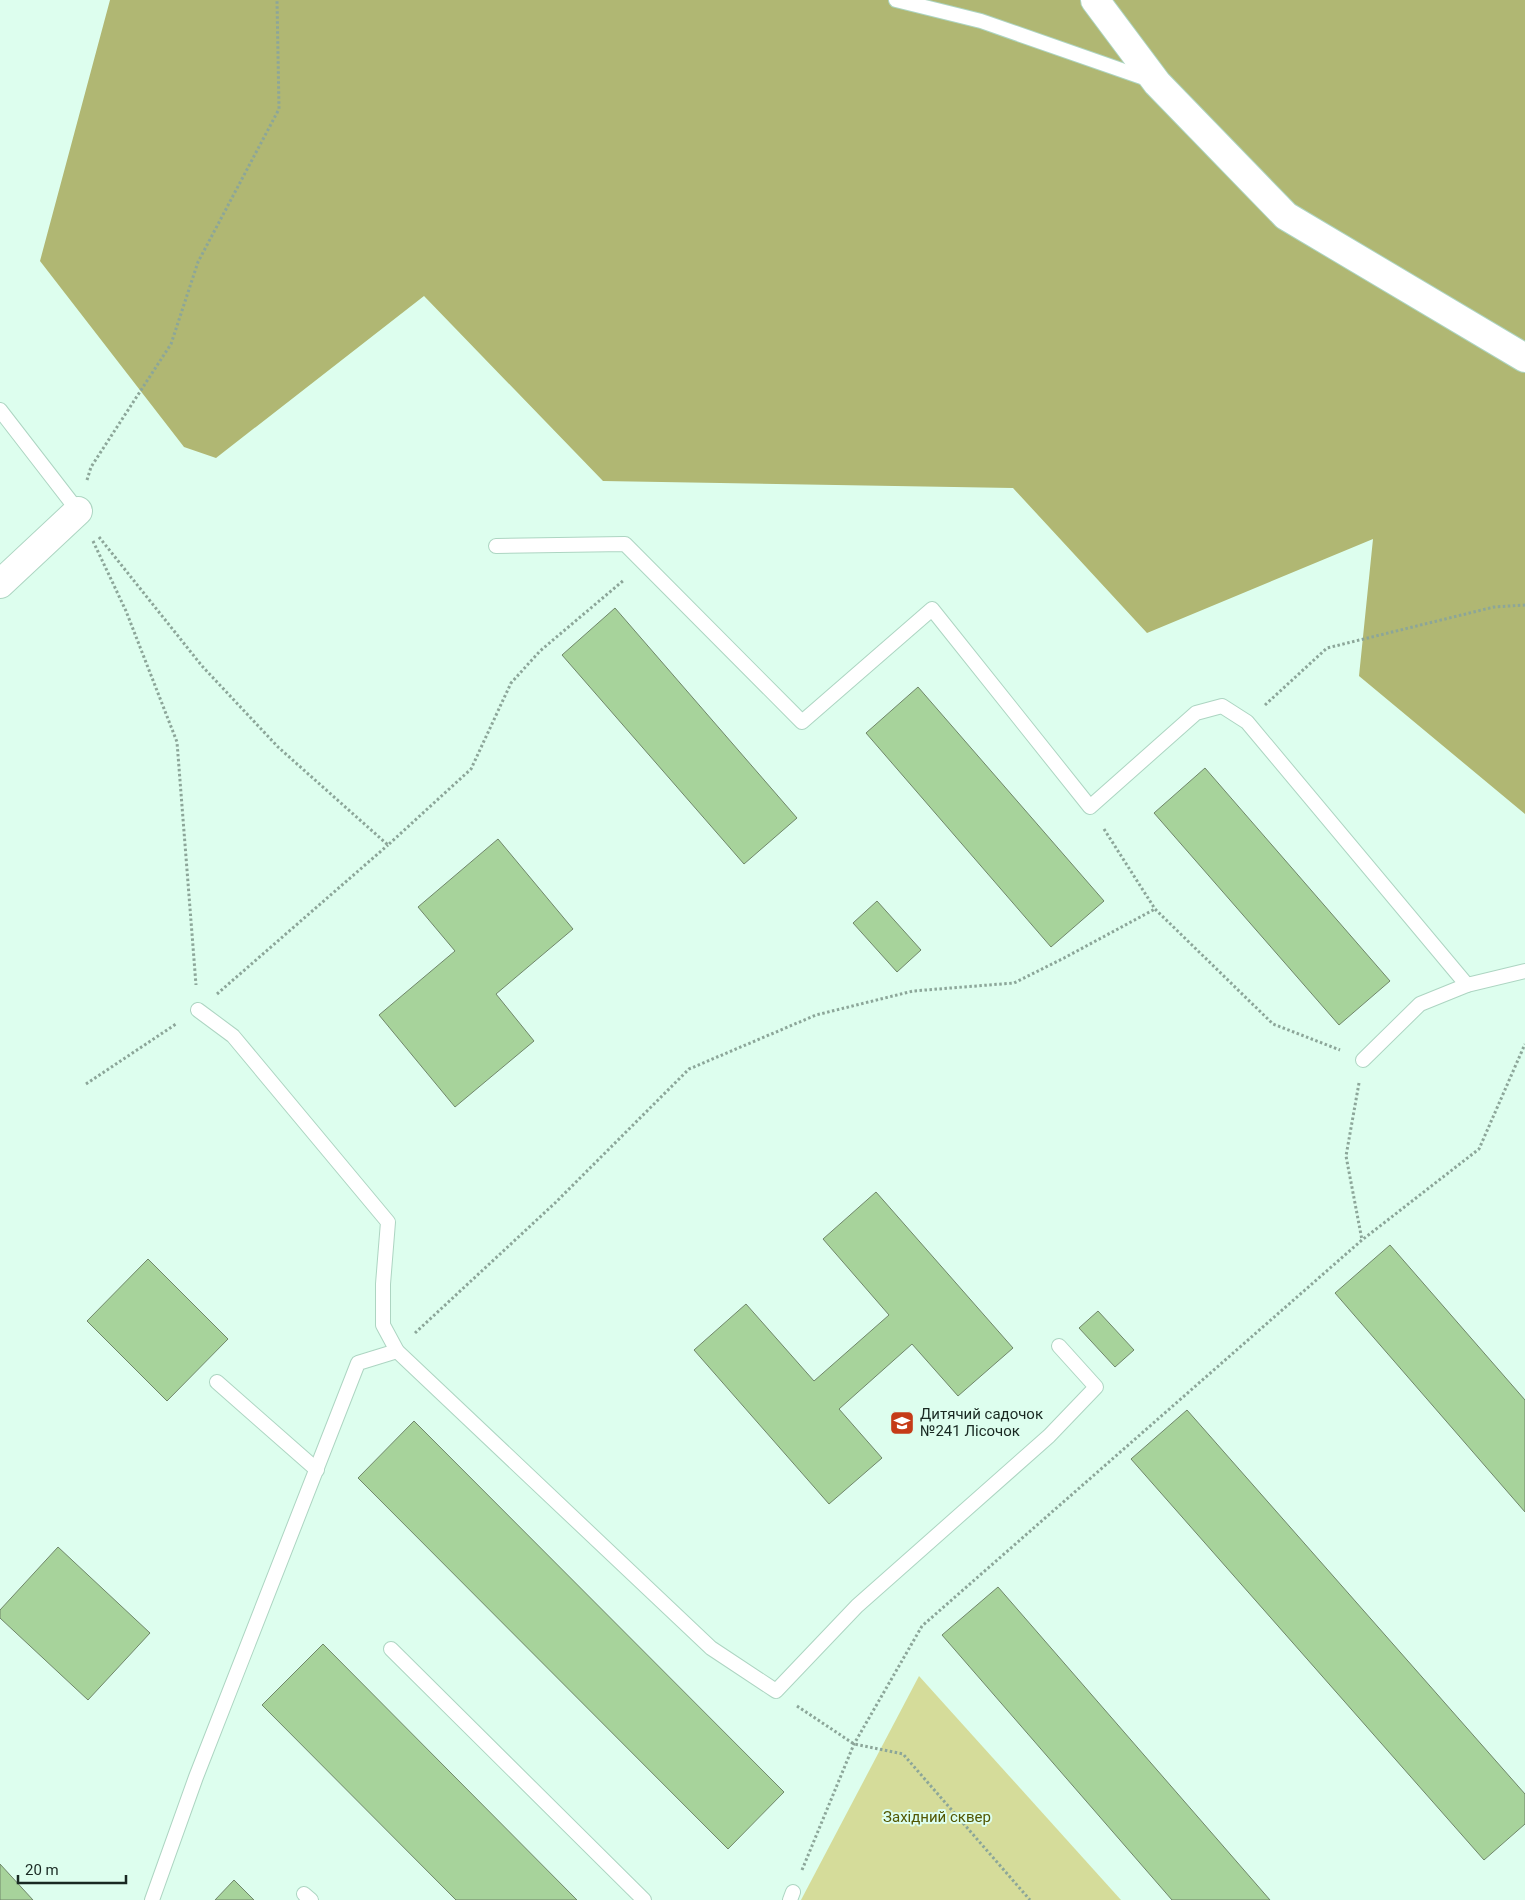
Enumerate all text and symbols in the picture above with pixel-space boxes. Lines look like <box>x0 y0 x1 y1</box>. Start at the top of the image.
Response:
place label: Дитячий садочок №241 Лісочок <box>920 1405 1043 1440</box>
school or university icon: Дитячий садочок №241 Лісочок <box>889 1410 915 1436</box>
park label: Західний сквер <box>883 1808 991 1826</box>
scale bar <box>18 1852 125 1884</box>
text: 20 m <box>25 1861 59 1879</box>

